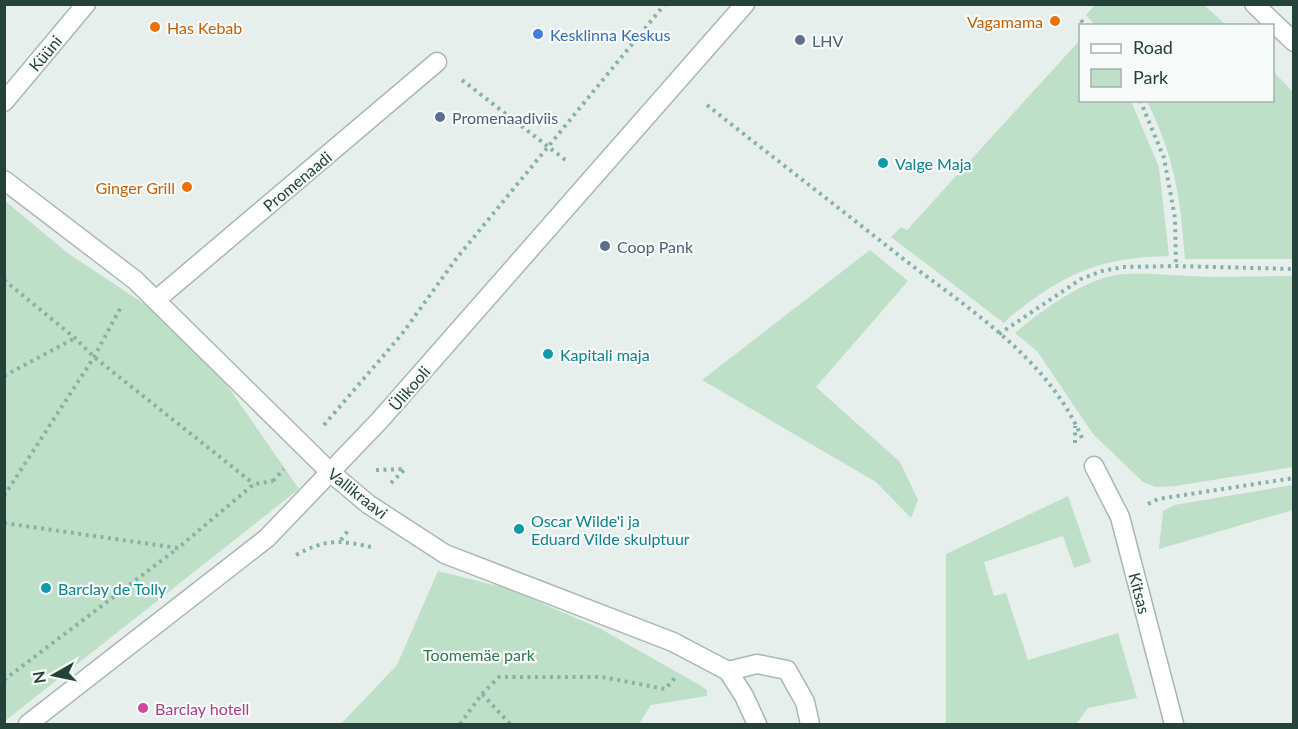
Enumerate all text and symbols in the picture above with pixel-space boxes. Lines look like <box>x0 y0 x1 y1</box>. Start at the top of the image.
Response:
place label: Vagamama <box>967 12 1043 31</box>
marker: Vagamama <box>1048 14 1062 28</box>
place label: Has Kebab <box>167 18 242 37</box>
marker: Has Kebab <box>148 20 162 34</box>
legend <box>1079 24 1274 102</box>
place label: Kesklinna Keskus <box>550 25 670 44</box>
marker: Kesklinna Keskus <box>531 27 545 41</box>
street label: Küüni <box>25 31 65 75</box>
place label: LHV <box>812 31 843 50</box>
marker: LHV <box>793 33 807 47</box>
text: Road <box>1133 36 1173 58</box>
text: Park <box>1133 66 1169 88</box>
place label: Promenaadiviis <box>452 108 558 127</box>
marker: Promenaadiviis <box>433 110 447 124</box>
street label: Promenaadi <box>259 147 335 215</box>
place label: Valge Maja <box>895 154 971 173</box>
marker: Valge Maja <box>876 156 890 170</box>
place label: Ginger Grill <box>96 178 175 197</box>
marker: Ginger Grill <box>180 180 194 194</box>
place label: Coop Pank <box>617 237 694 256</box>
marker: Coop Pank <box>598 239 612 253</box>
place label: Kapitali maja <box>560 345 650 364</box>
marker: Kapitali maja <box>541 347 555 361</box>
street label: Ülikooli <box>385 362 433 414</box>
street label: Vallikraavi <box>324 464 392 522</box>
place label: Oscar Wilde'i ja Eduard Vilde skulptuur <box>531 511 690 548</box>
marker: Oscar Wilde'i ja Eduard Vilde skulptuur <box>512 522 526 536</box>
street label: Kitsas <box>1125 570 1155 616</box>
place label: Barclay de Tolly <box>58 579 167 598</box>
marker: Barclay de Tolly <box>39 581 53 595</box>
north arrow <box>24 645 84 705</box>
park label: Toomemäe park <box>423 645 536 664</box>
text: N <box>28 670 49 685</box>
place label: Barclay hotell <box>155 699 249 718</box>
marker: Barclay hotell <box>136 701 150 715</box>

